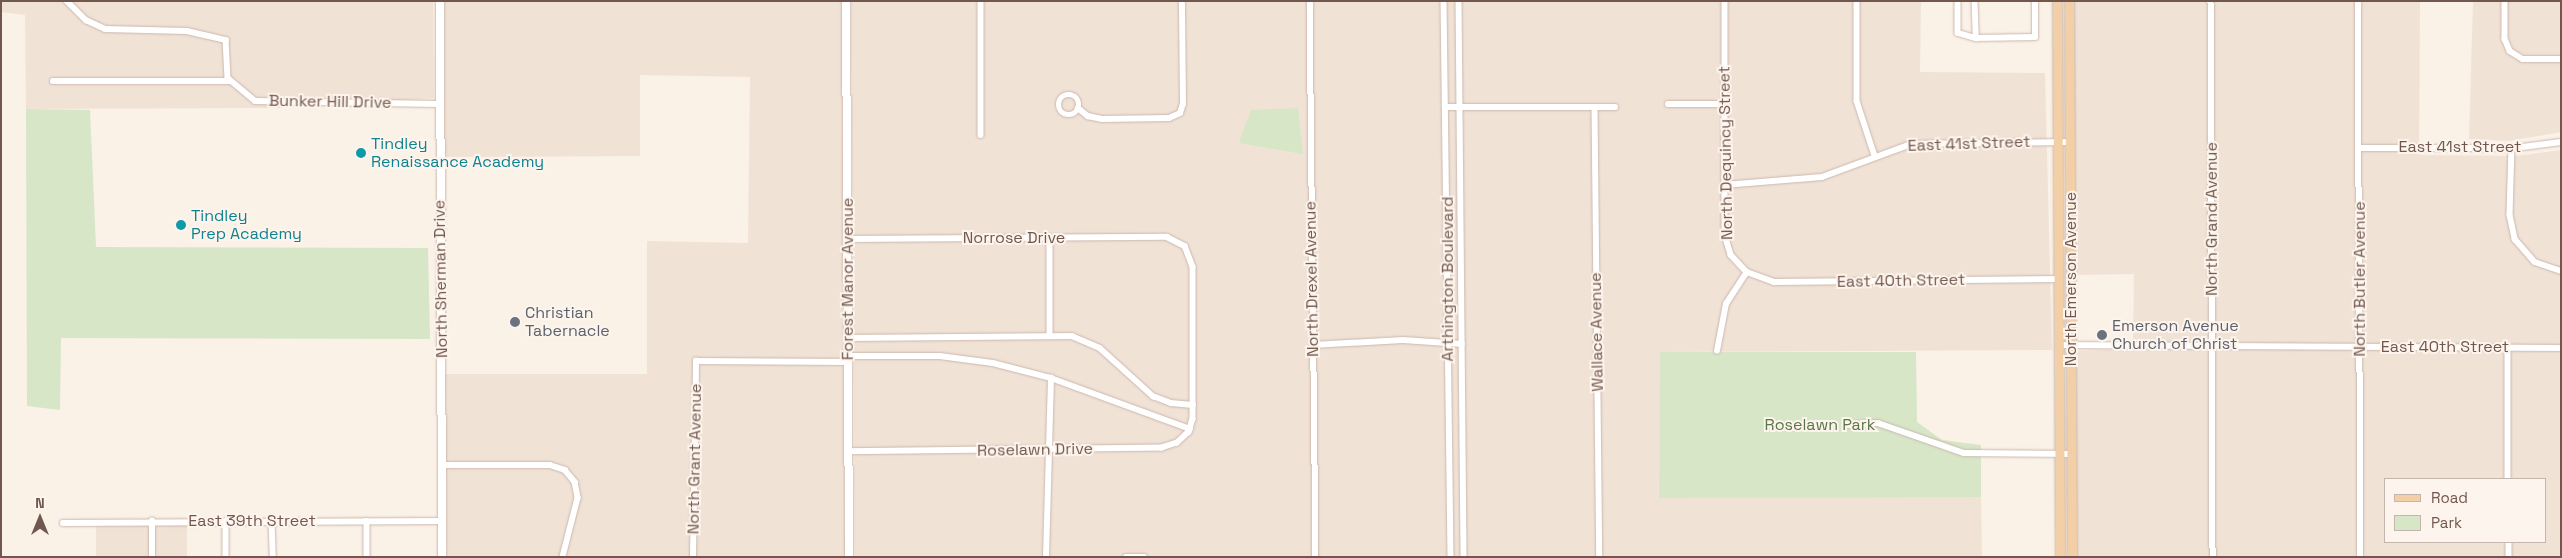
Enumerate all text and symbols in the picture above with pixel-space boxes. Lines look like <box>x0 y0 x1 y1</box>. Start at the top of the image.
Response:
street label: North Dequincy Street <box>1715 66 1737 240</box>
street label: Bunker Hill Drive <box>269 91 391 113</box>
street label: East 41st Street <box>1907 132 2031 156</box>
place label: Tindley Renaissance Academy <box>371 134 544 172</box>
street label: East 41st Street <box>2399 137 2521 157</box>
street label: North Grand Avenue <box>2202 142 2222 296</box>
marker: Tindley Renaissance Academy <box>355 147 367 159</box>
street label: North Emerson Avenue <box>2061 192 2081 366</box>
street label: Arthington Boulevard <box>1438 196 1458 362</box>
street label: Forest Manor Avenue <box>838 198 858 360</box>
street label: North Sherman Drive <box>430 200 452 358</box>
street label: North Drexel Avenue <box>1301 201 1323 357</box>
street label: North Butler Avenue <box>2350 201 2370 357</box>
place label: Tindley Prep Academy <box>191 206 302 244</box>
marker: Tindley Prep Academy <box>175 219 187 231</box>
street label: Norrose Drive <box>963 228 1065 248</box>
street label: East 40th Street <box>1837 270 1965 292</box>
street label: Wallace Avenue <box>1586 272 1608 392</box>
place label: Christian Tabernacle <box>525 303 610 341</box>
marker: Christian Tabernacle <box>509 316 521 328</box>
place label: Emerson Avenue Church of Christ <box>2112 316 2239 354</box>
marker: Emerson Avenue Church of Christ <box>2096 329 2108 341</box>
street label: East 40th Street <box>2381 337 2509 357</box>
street label: North Grant Avenue <box>684 383 706 535</box>
park label: Roselawn Park <box>1765 415 1875 435</box>
street label: Roselawn Drive <box>977 439 1093 461</box>
legend <box>2384 478 2547 543</box>
text: Road <box>2431 488 2468 507</box>
north arrow <box>15 493 65 543</box>
text: N <box>35 494 45 512</box>
street label: East 39th Street <box>188 511 316 531</box>
text: Park <box>2431 513 2462 532</box>

